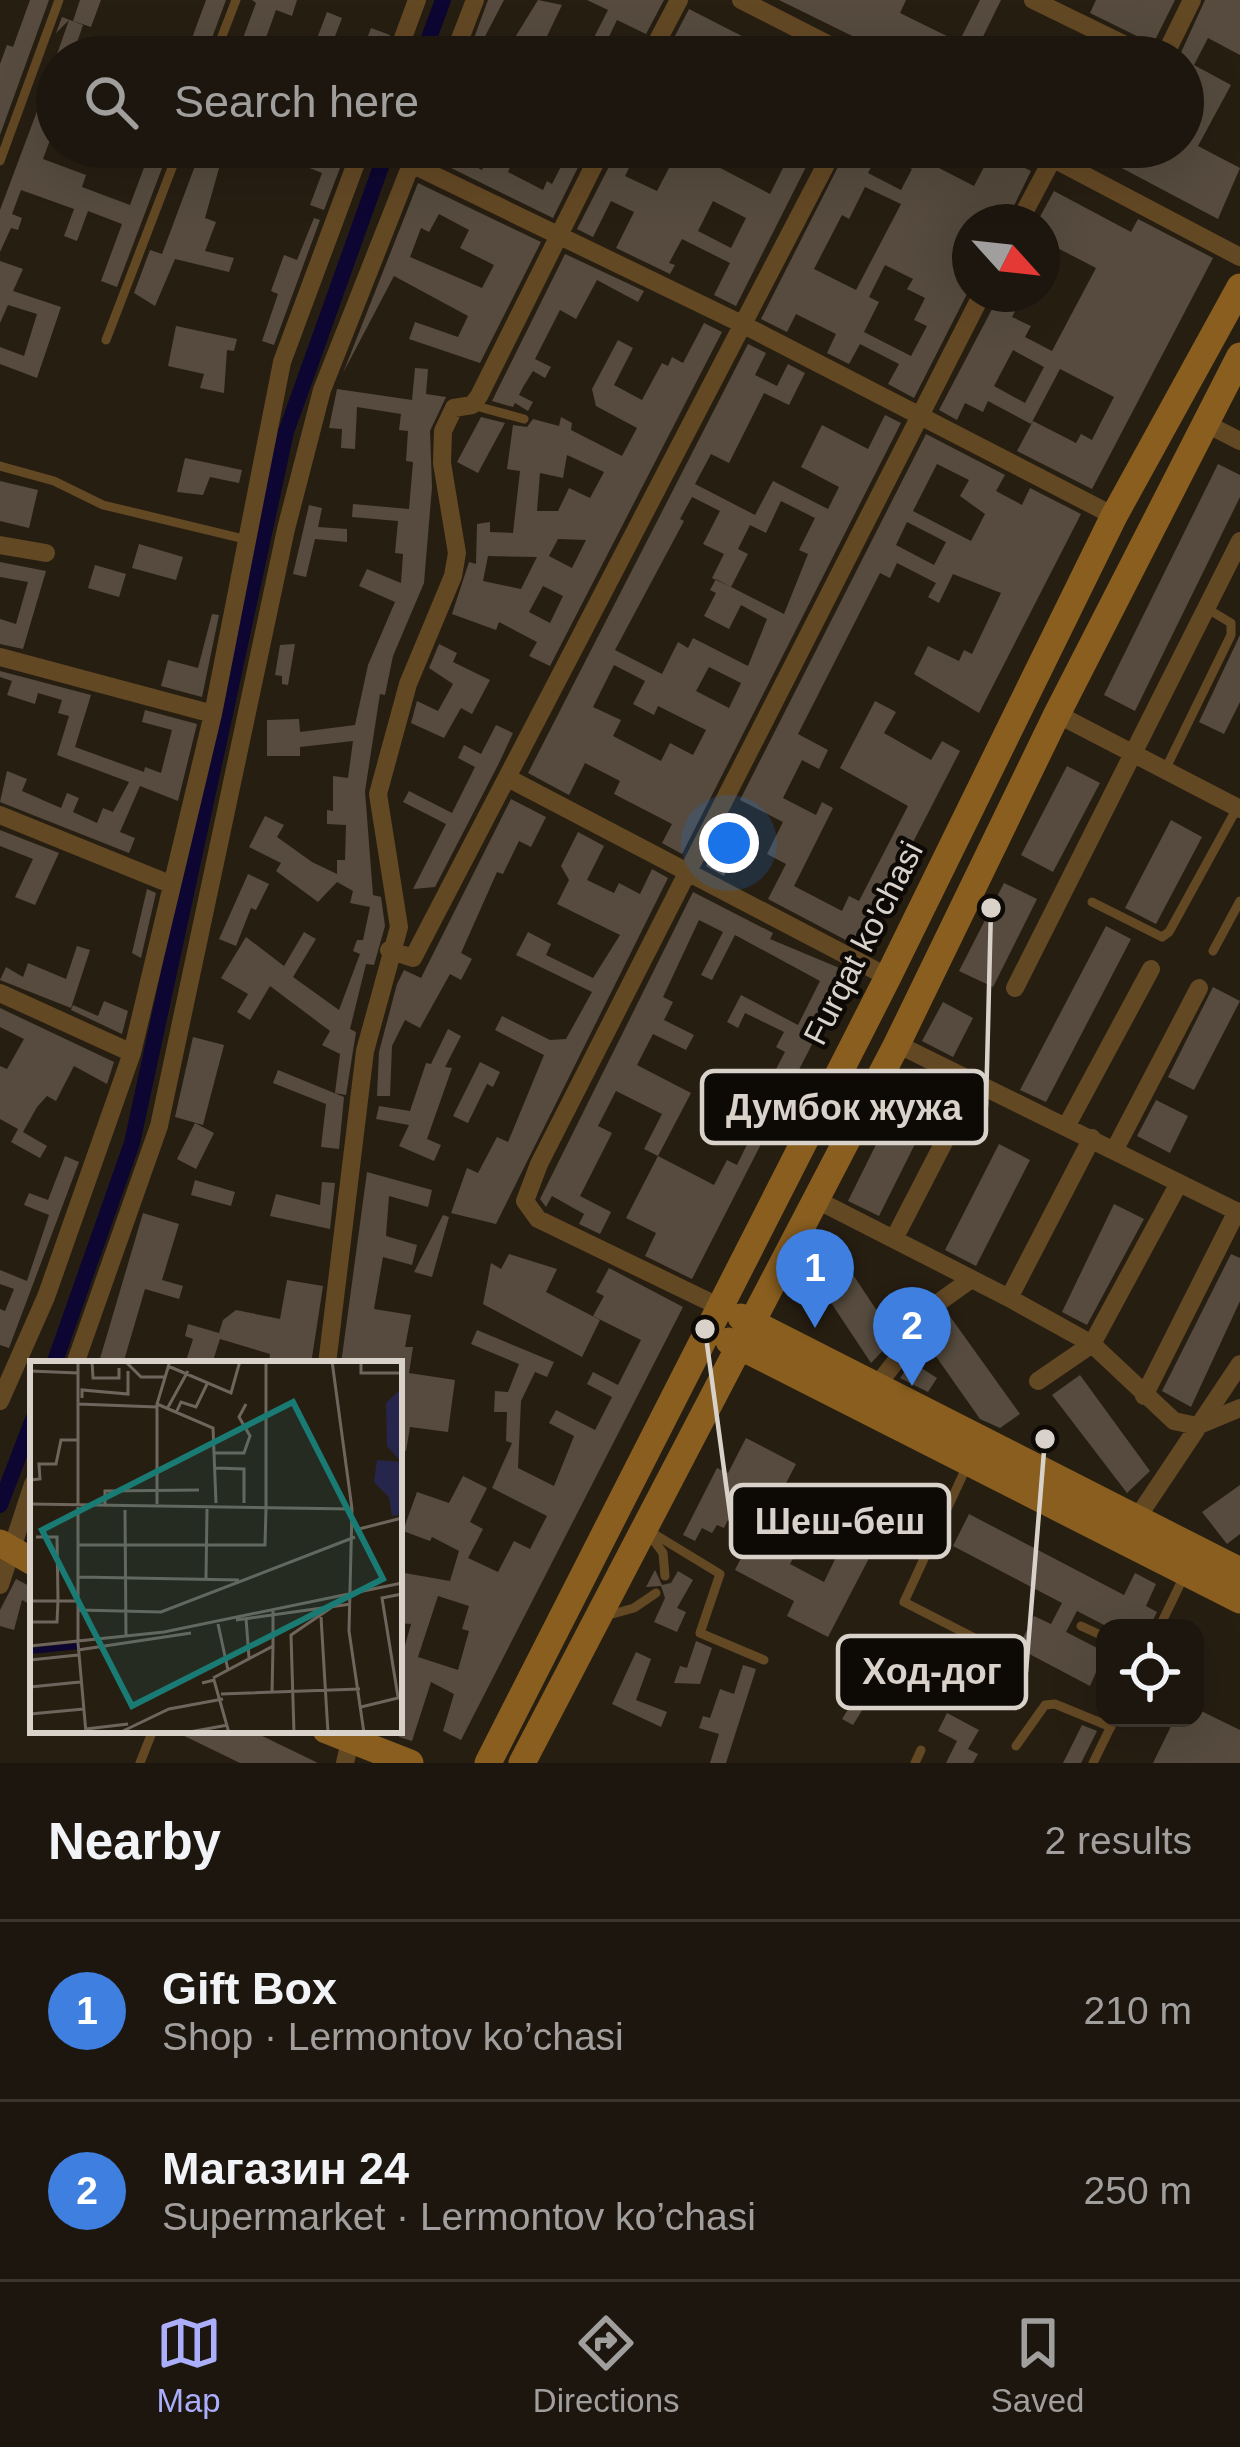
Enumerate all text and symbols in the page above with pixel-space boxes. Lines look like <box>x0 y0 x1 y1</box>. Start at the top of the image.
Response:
search box <box>36 36 1204 168</box>
icon: search <box>78 69 144 135</box>
text: Search here <box>174 76 419 127</box>
north arrow <box>952 204 1060 312</box>
your location <box>699 813 759 873</box>
street label: Furqat ko'chasi <box>796 835 930 1051</box>
callout: Думбок жужа <box>702 1071 986 1143</box>
text: Думбок жужа <box>726 1087 963 1128</box>
pin: 1 <box>776 1229 854 1328</box>
pin: 2 <box>873 1287 951 1386</box>
inset map <box>30 1361 402 1733</box>
callout: Шеш-беш <box>731 1485 949 1557</box>
text: Шеш-беш <box>755 1501 925 1542</box>
map controls <box>1096 1619 1204 1727</box>
button: locate <box>1096 1619 1204 1727</box>
callout: Ход-дог <box>838 1636 1026 1708</box>
text: Ход-дог <box>862 1651 1002 1692</box>
text: Nearby <box>48 1813 221 1870</box>
text: 2 results <box>1045 1819 1192 1862</box>
text: Gift Box <box>162 1963 337 2014</box>
text: 1 <box>76 1989 98 2032</box>
text: 210 m <box>1084 1989 1192 2032</box>
text: Shop · Lermontov ko’chasi <box>162 2015 624 2058</box>
text: Магазин 24 <box>162 2143 409 2194</box>
text: 2 <box>76 2169 98 2212</box>
text: 250 m <box>1084 2169 1192 2212</box>
text: Supermarket · Lermontov ko’chasi <box>162 2195 756 2238</box>
tab: Map <box>156 2310 222 2420</box>
tab: Directions <box>533 2310 680 2420</box>
tab: Saved <box>991 2310 1084 2420</box>

